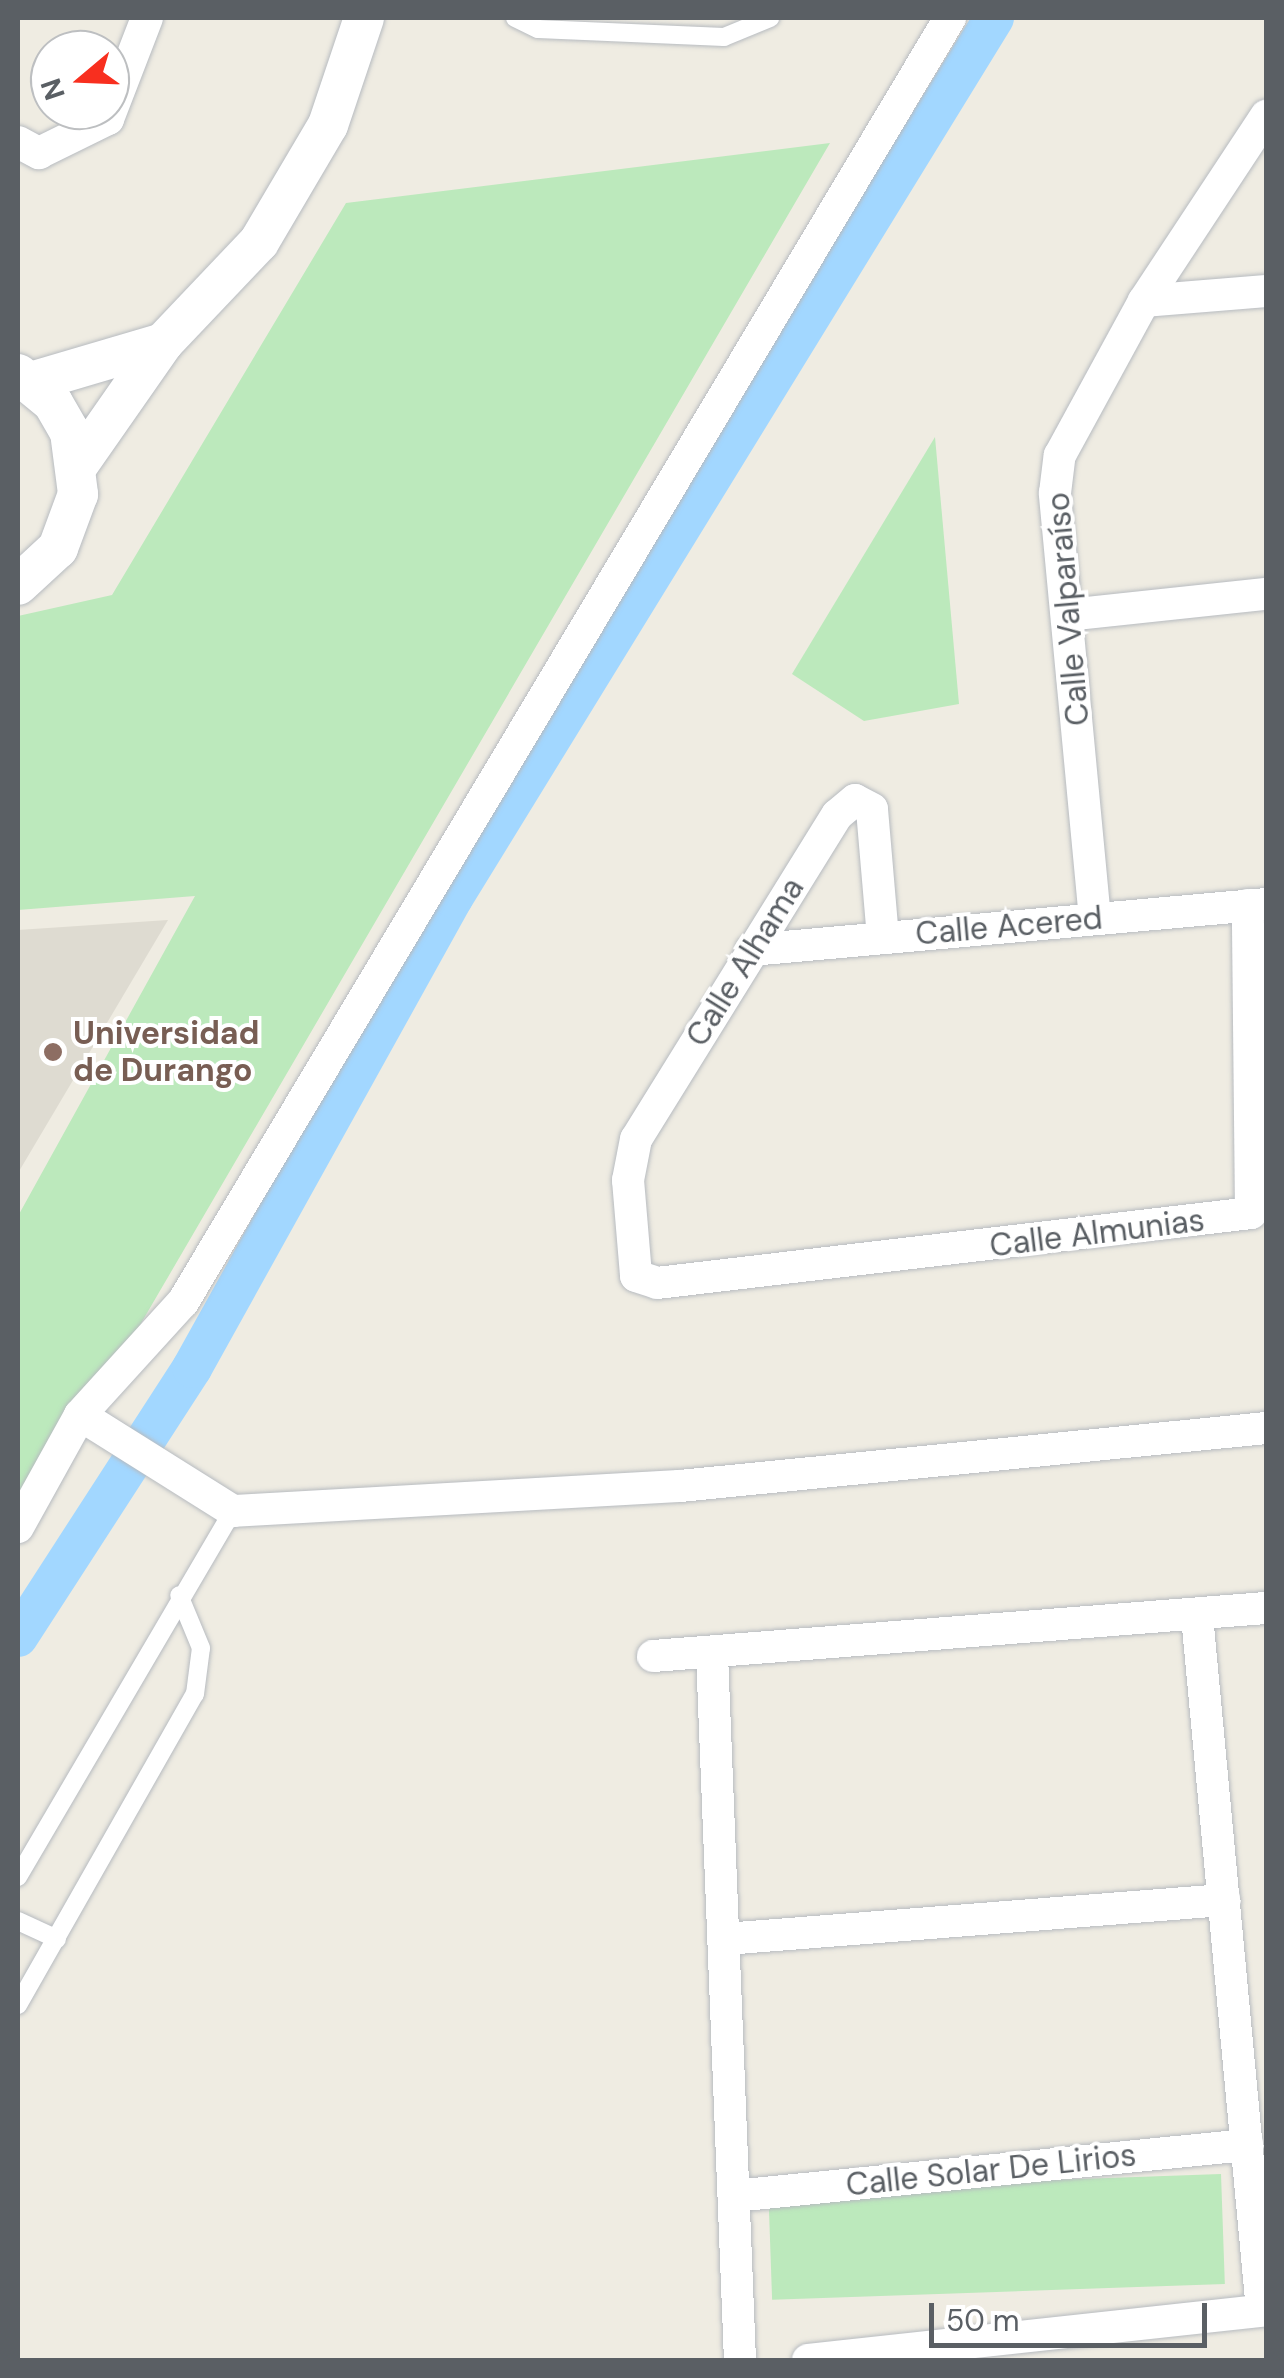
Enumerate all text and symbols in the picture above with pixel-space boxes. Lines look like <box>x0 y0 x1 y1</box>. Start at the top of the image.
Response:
north arrow <box>30 30 130 130</box>
text: N <box>32 74 74 105</box>
street label: Calle Valparaíso <box>1039 491 1097 727</box>
street label: Calle Alhama <box>678 871 812 1053</box>
street label: Calle Acered <box>914 899 1104 953</box>
place label: Universidad de Durango <box>73 1015 260 1090</box>
marker: Universidad de Durango <box>42 1041 64 1063</box>
street label: Calle Almunias <box>987 1201 1207 1265</box>
street label: Calle Solar De Lirios <box>844 2136 1138 2204</box>
scale bar <box>934 2283 1212 2345</box>
text: 50 m <box>946 2301 1020 2340</box>

